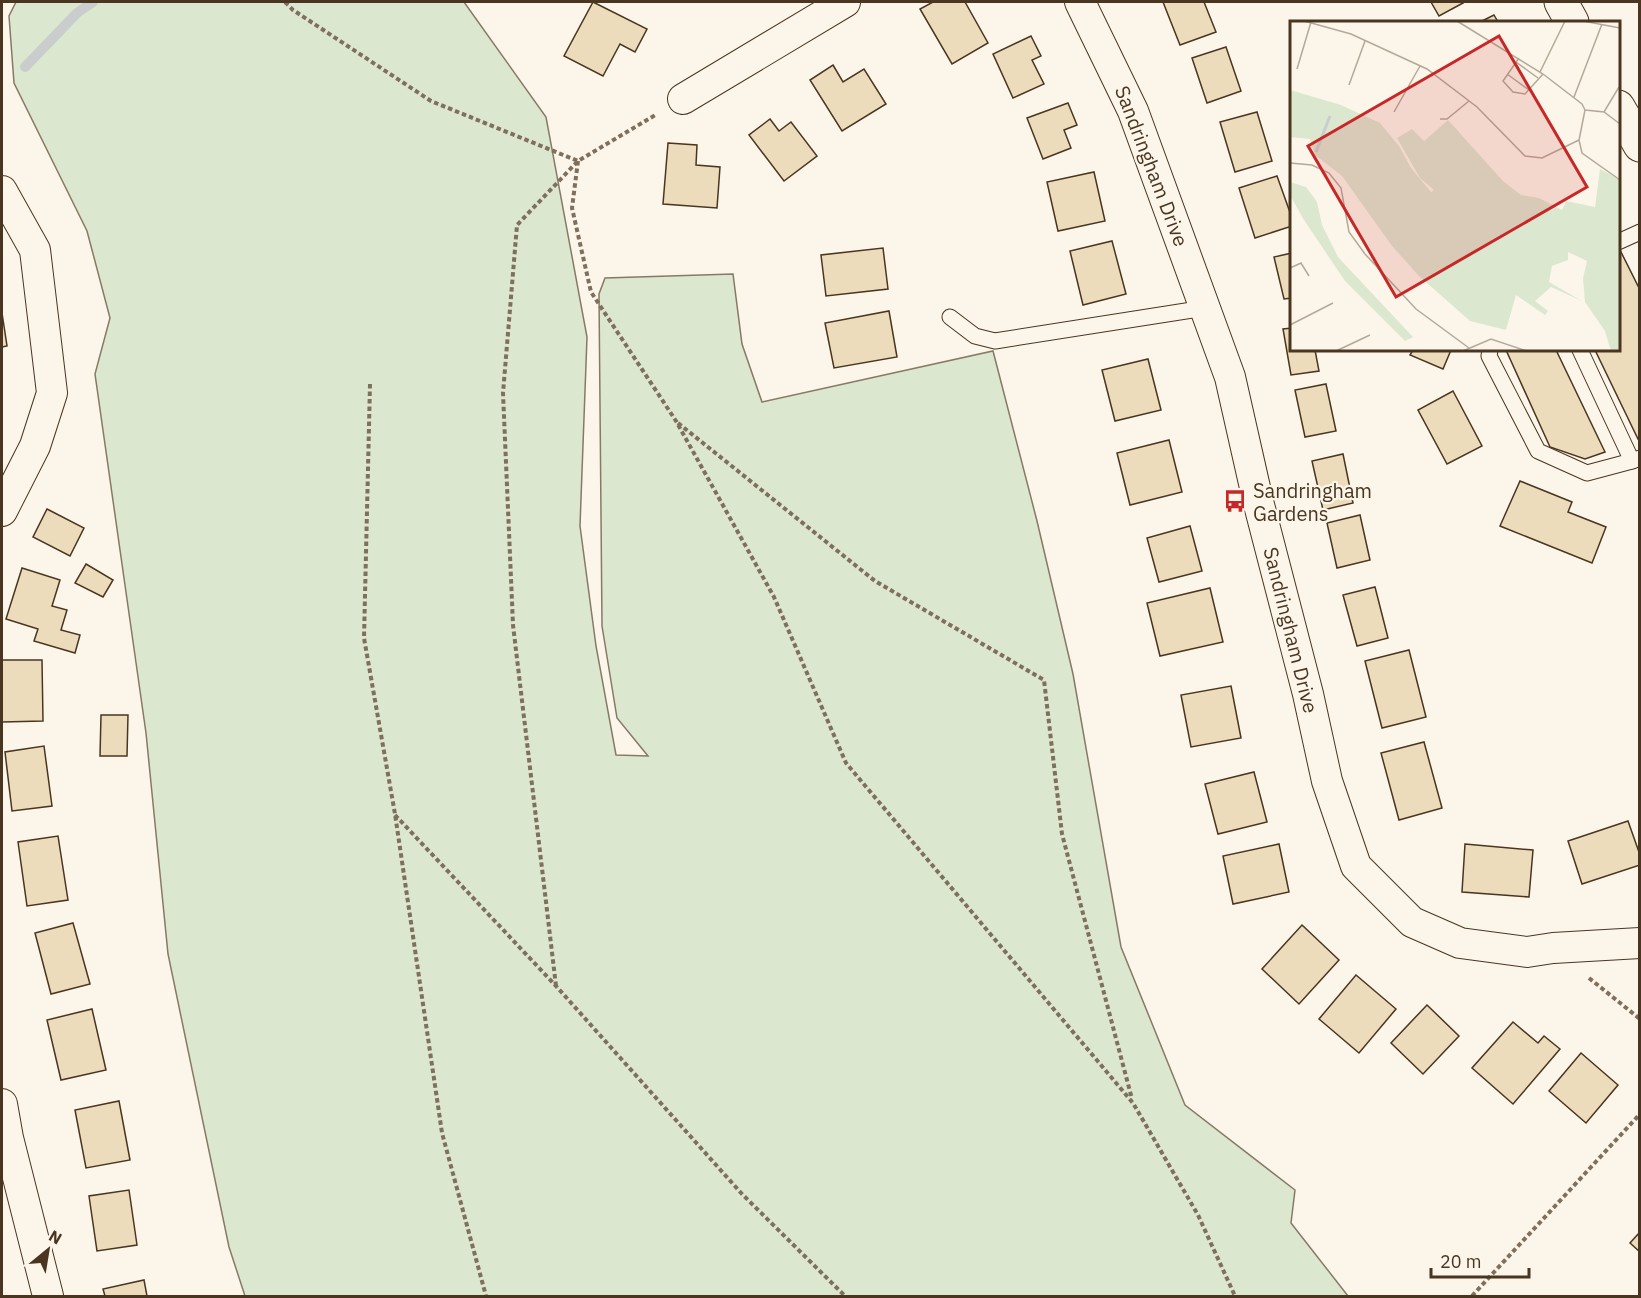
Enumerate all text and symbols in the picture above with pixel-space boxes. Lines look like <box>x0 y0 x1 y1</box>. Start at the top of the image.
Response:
inset map <box>1290 21 1620 351</box>
street label: Sandringham Drive <box>1109 82 1195 250</box>
place label: Sandringham Gardens <box>1253 477 1372 527</box>
bus stop icon: Sandringham Gardens <box>1222 488 1248 514</box>
street label: Sandringham Drive <box>1257 544 1325 716</box>
north arrow <box>18 1220 78 1280</box>
text: N <box>45 1225 66 1249</box>
scale bar <box>1431 1241 1528 1279</box>
text: 20 m <box>1440 1250 1482 1273</box>

